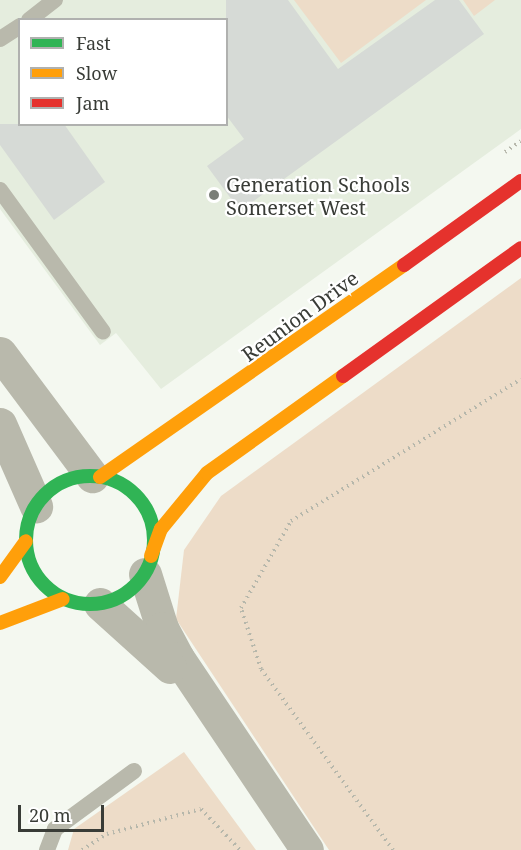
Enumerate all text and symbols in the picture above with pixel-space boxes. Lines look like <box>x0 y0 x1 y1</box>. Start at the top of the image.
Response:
legend <box>18 18 228 126</box>
text: Fast <box>76 31 111 55</box>
text: Slow <box>76 61 117 85</box>
text: Jam <box>76 91 110 115</box>
place label: Generation Schools Somerset West <box>226 172 410 219</box>
marker: Generation Schools Somerset West <box>207 188 221 202</box>
street label: Reunion Drive <box>237 266 363 366</box>
scale bar <box>21 793 106 831</box>
text: 20 m <box>29 803 71 827</box>

